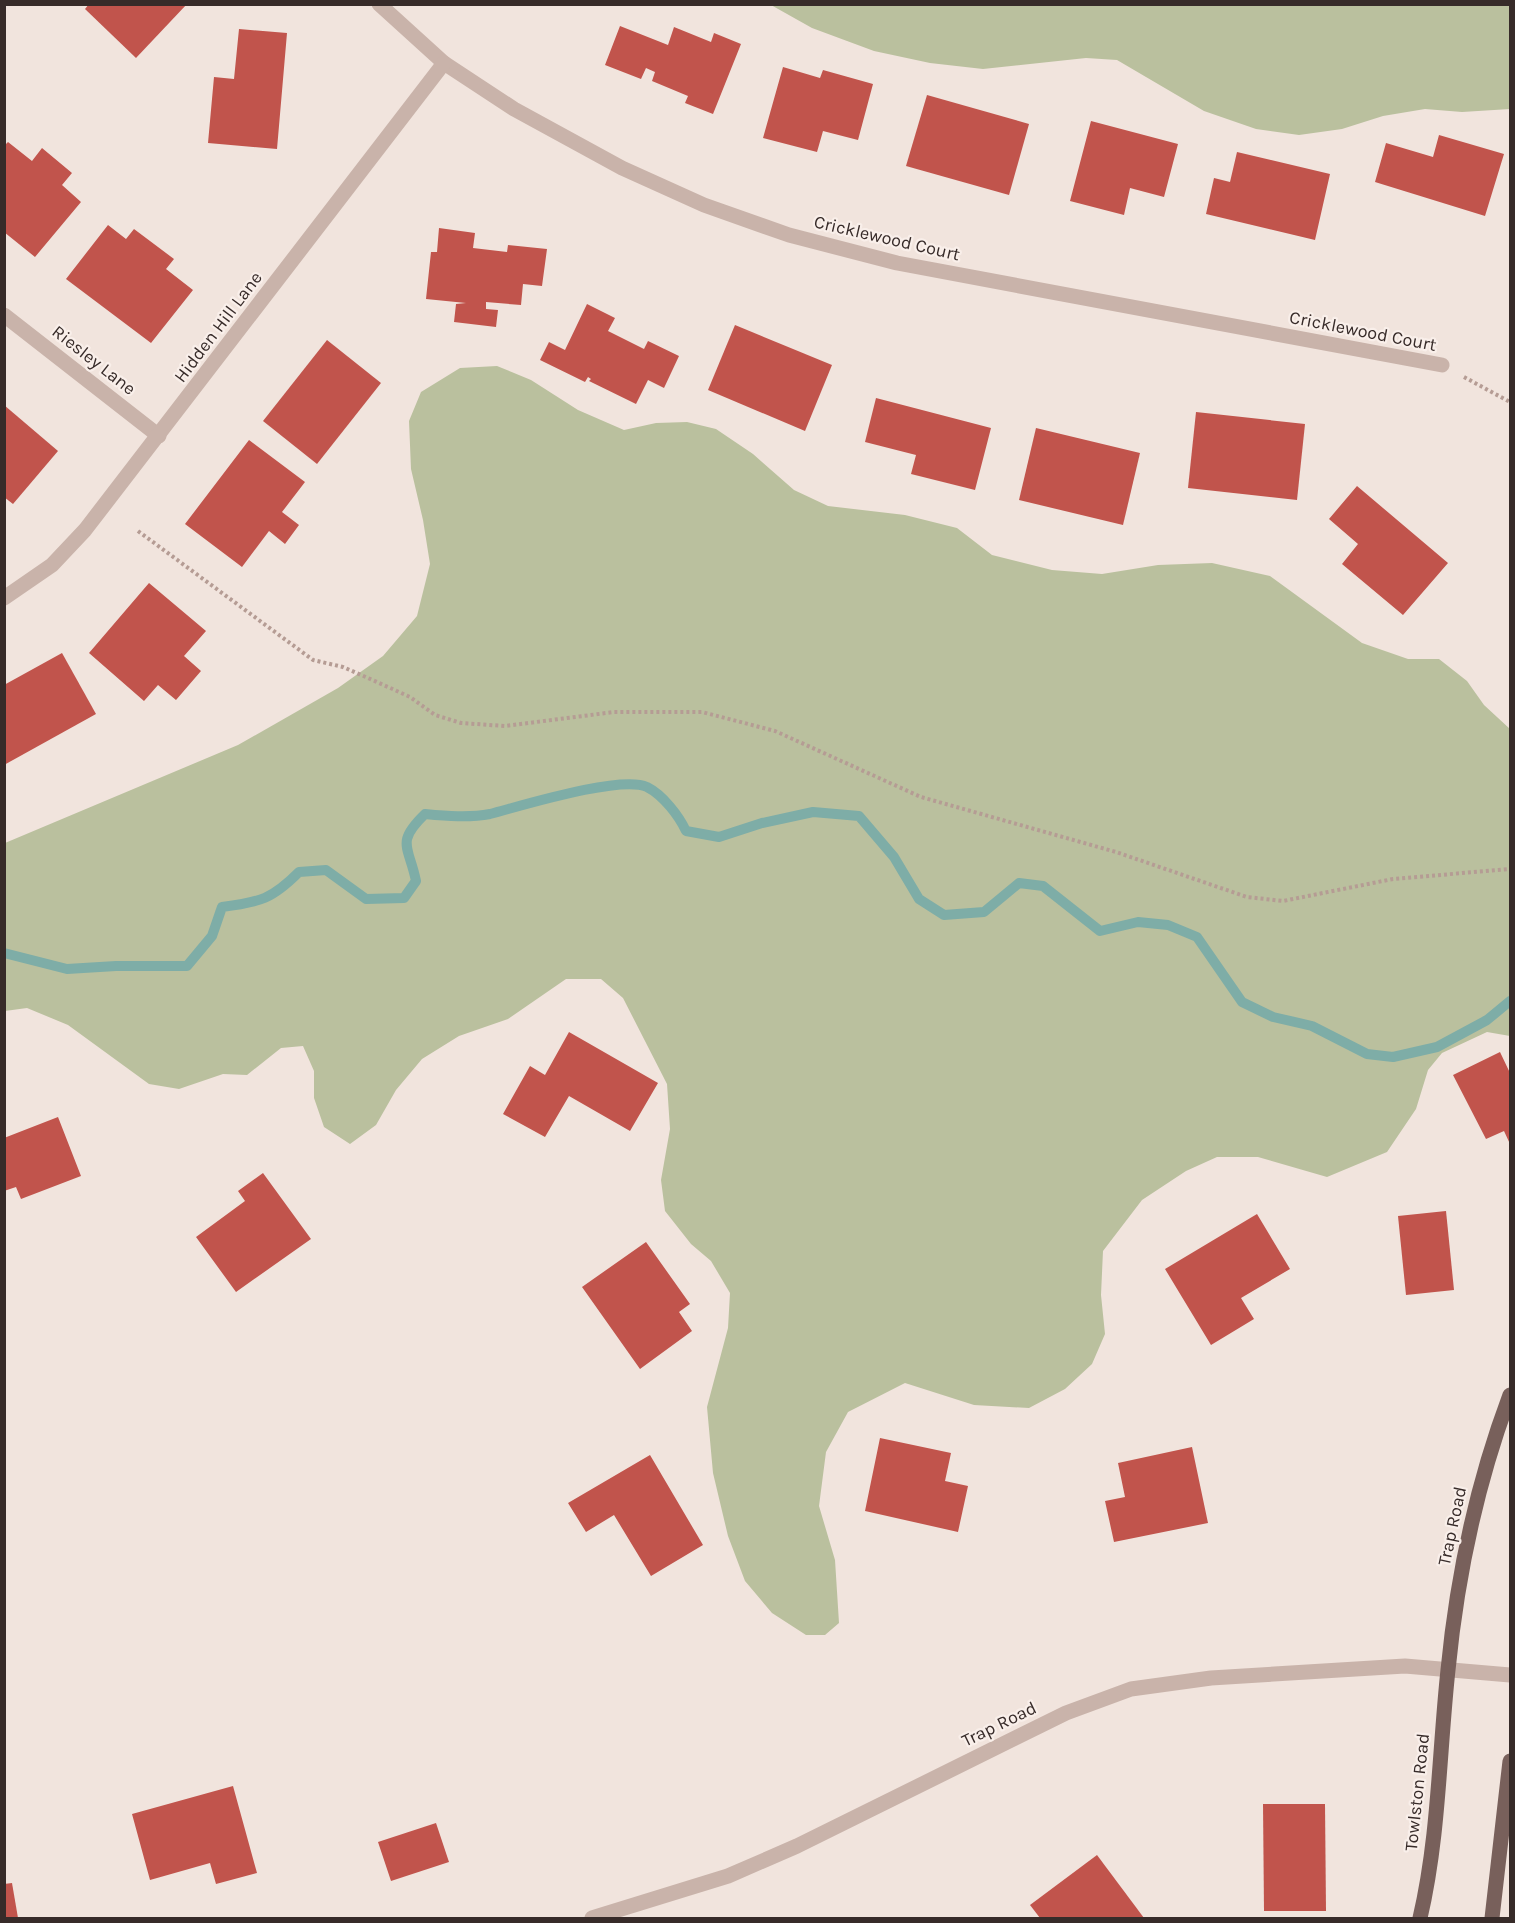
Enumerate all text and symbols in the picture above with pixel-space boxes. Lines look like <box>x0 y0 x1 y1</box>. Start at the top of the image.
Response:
street label: Cricklewood Court <box>812 210 962 266</box>
street label: Hidden Hill Lane <box>169 267 267 387</box>
street label: Cricklewood Court <box>1288 306 1439 356</box>
street label: Riesley Lane <box>48 320 140 400</box>
street label: Trap Road <box>1433 1484 1471 1568</box>
street label: Trap Road <box>958 1697 1040 1751</box>
street label: Towlston Road <box>1400 1732 1434 1852</box>

